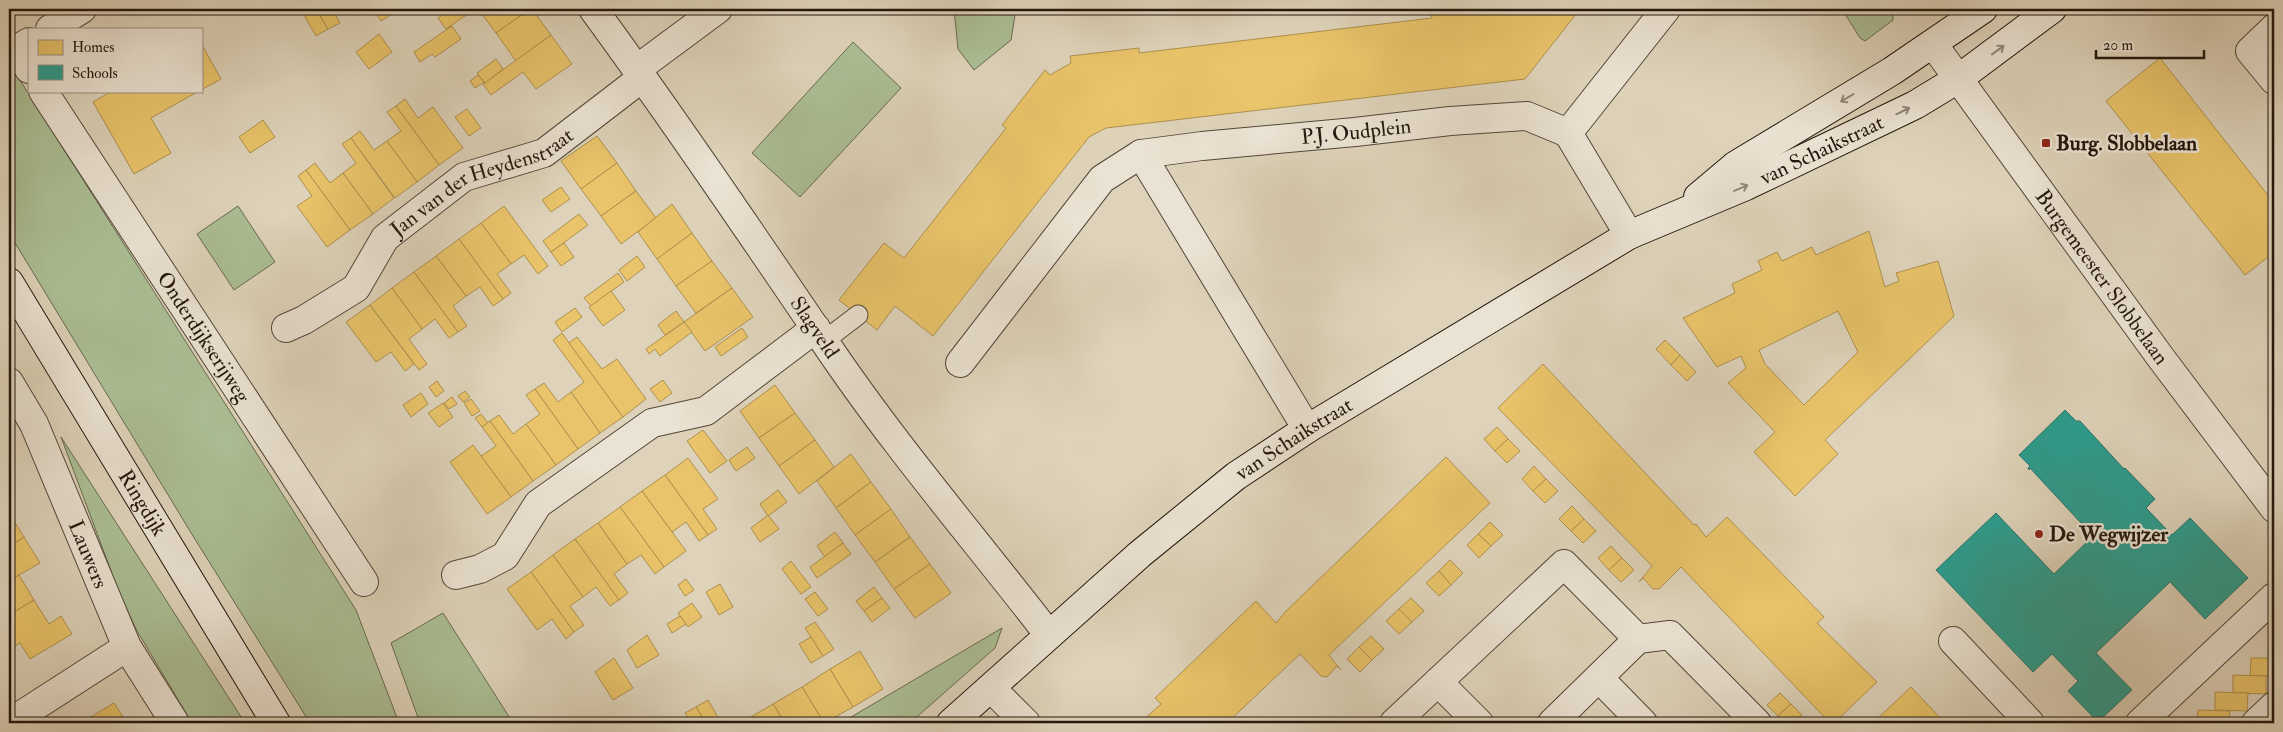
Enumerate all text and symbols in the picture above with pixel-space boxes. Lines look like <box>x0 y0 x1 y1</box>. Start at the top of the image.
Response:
legend <box>28 28 202 92</box>
scale bar <box>2096 28 2203 60</box>
text: 20 m <box>2103 36 2133 55</box>
text: Homes <box>72 38 114 57</box>
one-way arrow <box>1990 45 2004 55</box>
text: Schools <box>72 64 118 83</box>
one-way arrow <box>1841 93 1855 103</box>
one-way arrow <box>1896 105 1911 115</box>
street label: van Schaikstraat <box>1754 109 1888 191</box>
street label: P.J. Oudplein <box>1300 112 1413 150</box>
street label: Jan van der Heydenstraat <box>384 122 579 243</box>
place label: Burg. Slobbelaan <box>2056 130 2197 157</box>
marker: Burg. Slobbelaan <box>2040 137 2052 149</box>
one-way arrow <box>1733 183 1748 192</box>
street label: Burgemeester Slobbelaan <box>2029 184 2175 370</box>
street label: Onderdijkserijweg <box>151 266 257 408</box>
street label: Slagveld <box>784 291 846 364</box>
street label: van Schaikstraat <box>1229 391 1358 487</box>
street label: Ringdijk <box>112 465 173 541</box>
street label: Lauwers <box>62 516 114 592</box>
place label: De Wegwijzer <box>2049 521 2169 548</box>
marker: De Wegwijzer <box>2033 528 2045 540</box>

